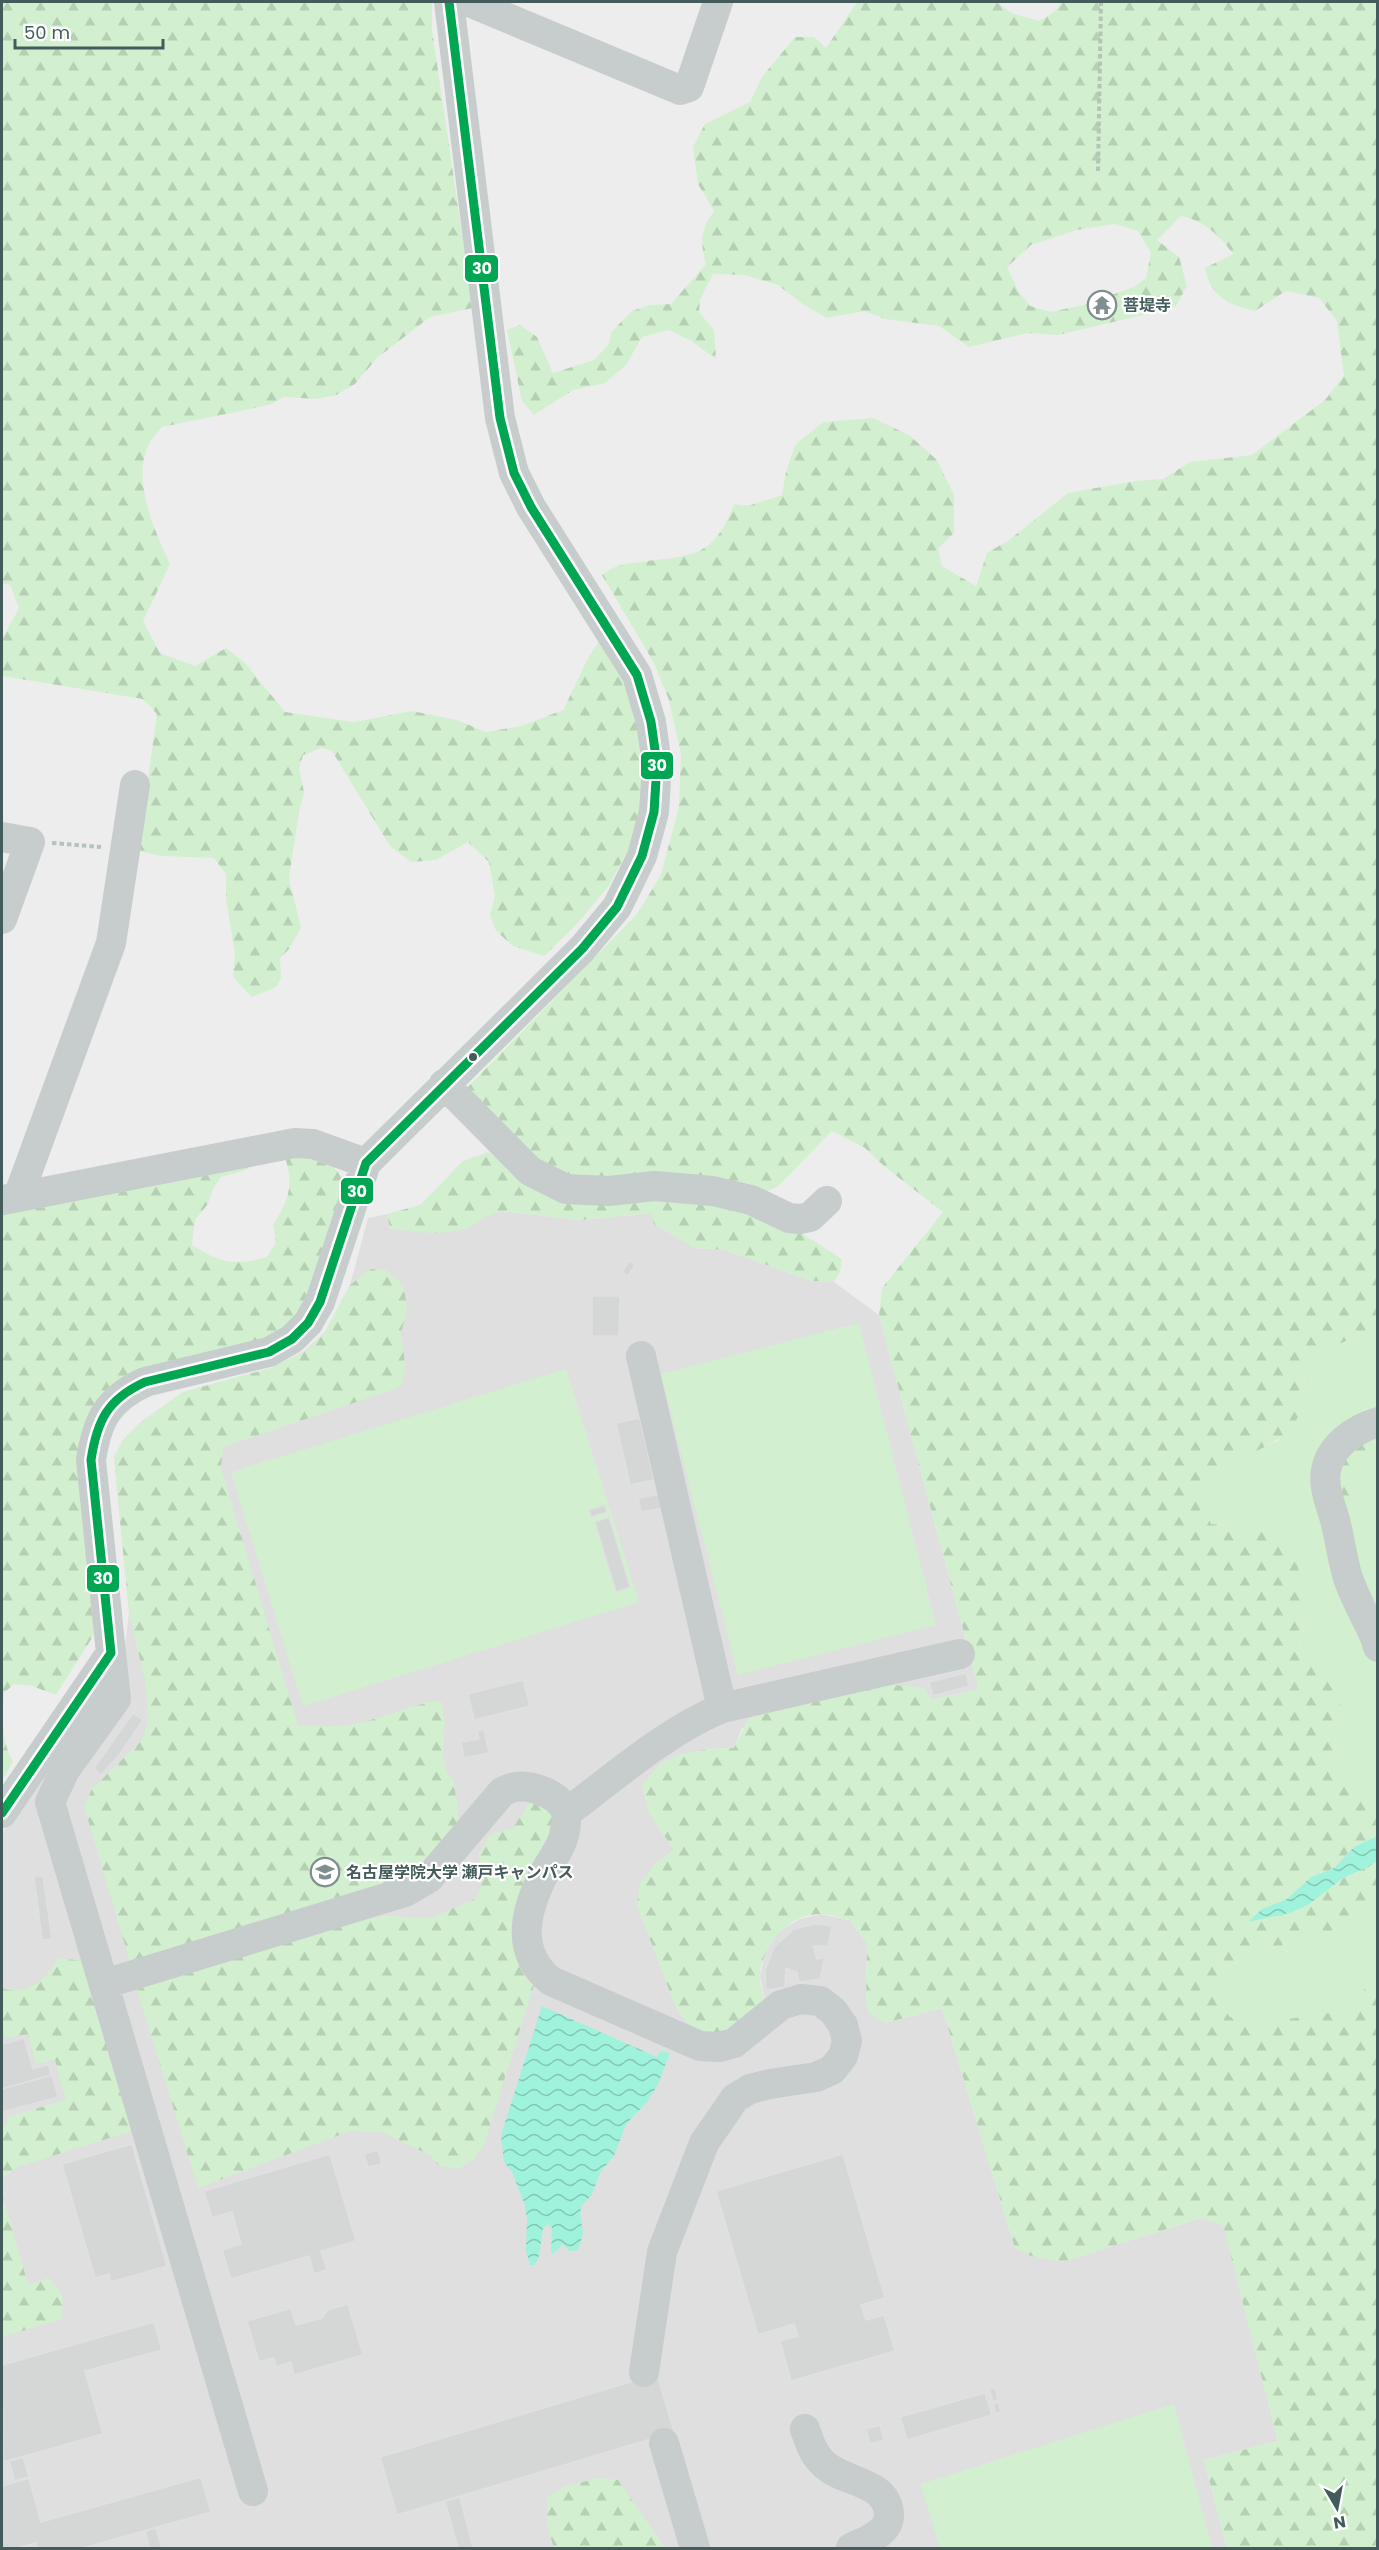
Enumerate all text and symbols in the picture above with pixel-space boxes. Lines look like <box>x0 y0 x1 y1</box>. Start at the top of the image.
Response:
scale bar <box>15 12 164 50</box>
text: 50 m <box>24 20 70 45</box>
line badge: 30 <box>464 254 499 283</box>
text: 30 <box>472 257 492 280</box>
temple icon: 菩堤寺 <box>1086 289 1118 321</box>
place label: 菩堤寺 <box>1123 294 1171 317</box>
line badge: 30 <box>640 751 674 780</box>
text: 30 <box>647 754 667 777</box>
unlabelled marker <box>467 1051 479 1063</box>
line badge: 30 <box>340 1177 374 1205</box>
text: 30 <box>347 1180 367 1203</box>
line badge: 30 <box>86 1564 120 1593</box>
text: 30 <box>93 1567 113 1590</box>
school or university icon: 名古屋学院大学 瀬戸キャンパス <box>309 1856 341 1888</box>
place label: 名古屋学院大学 瀬戸キャンパス <box>346 1861 573 1884</box>
north arrow <box>1307 2478 1367 2538</box>
text: N <box>1332 2510 1347 2535</box>

